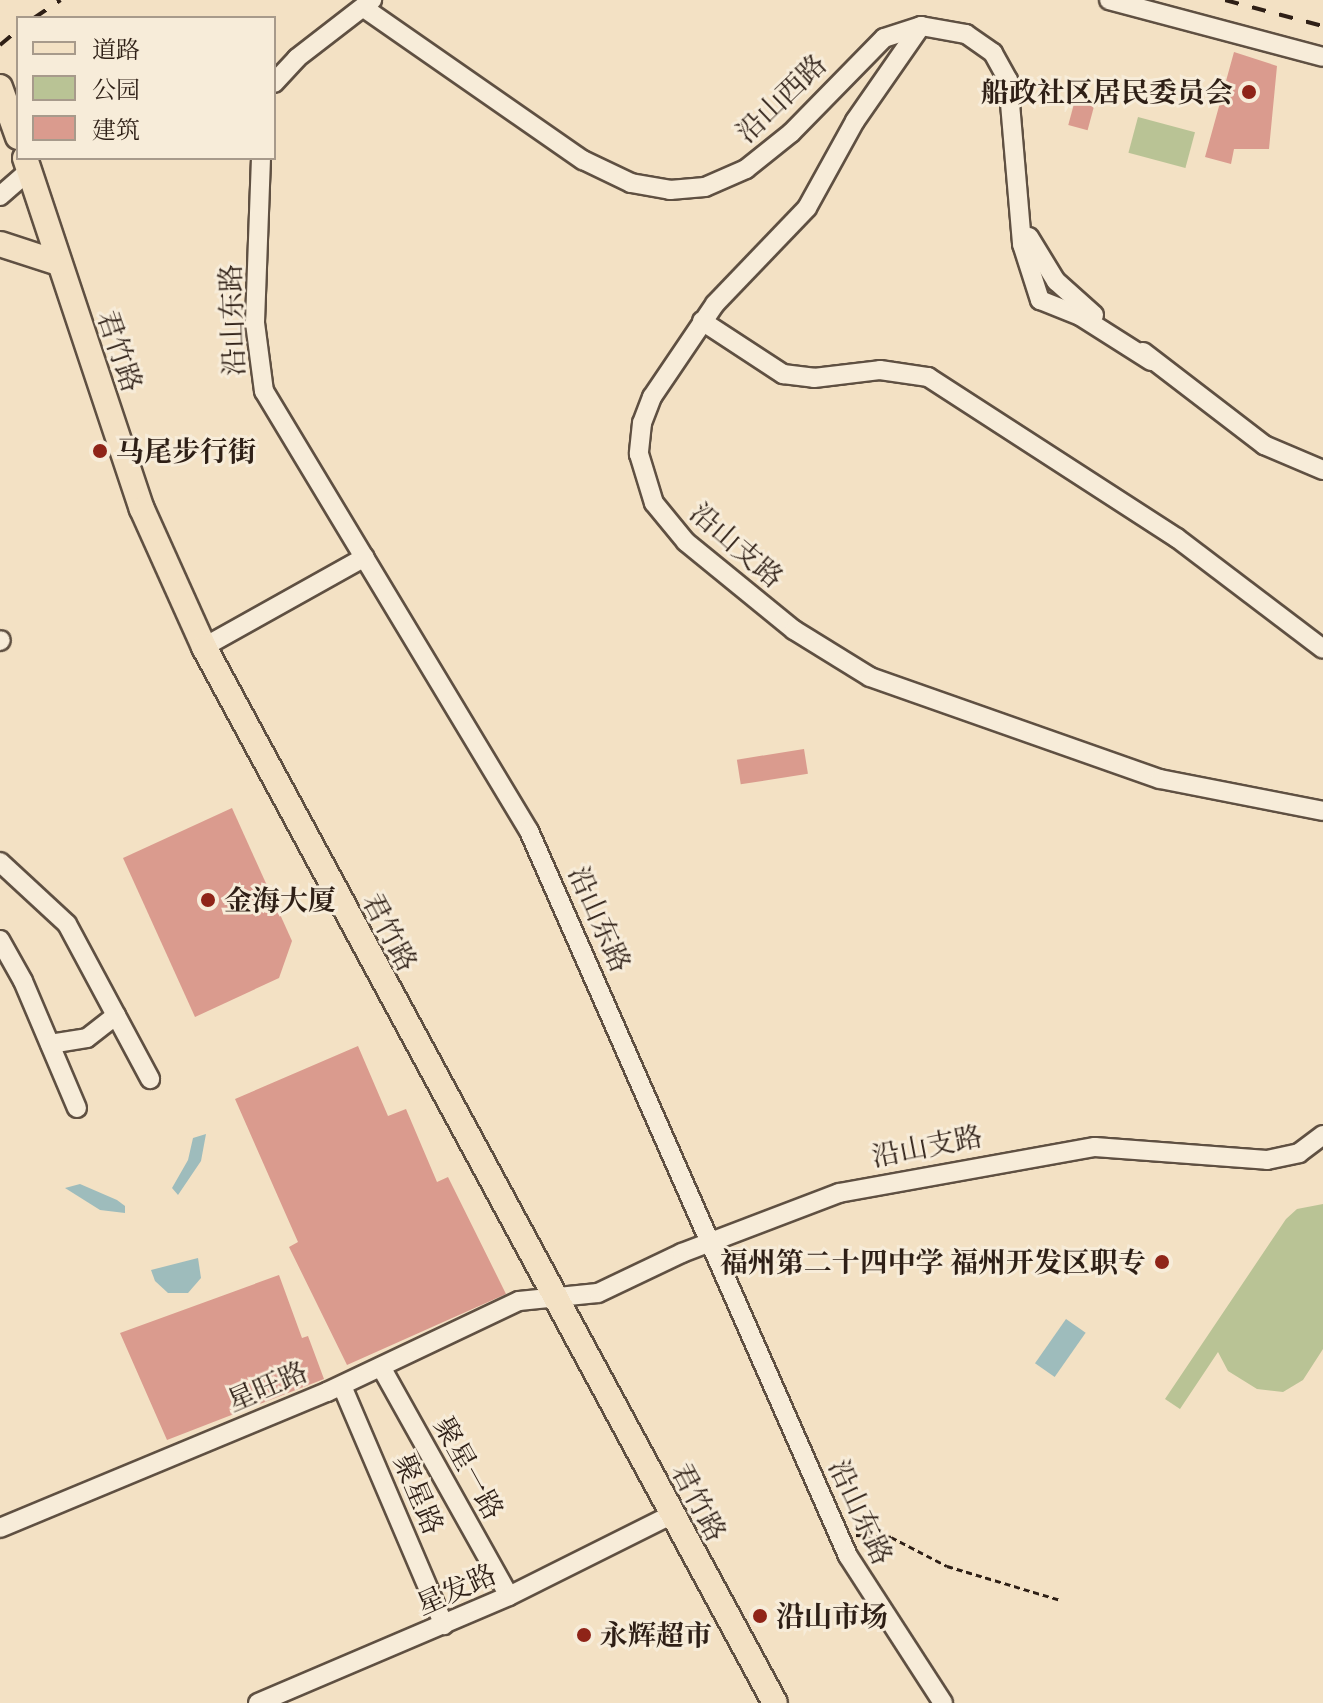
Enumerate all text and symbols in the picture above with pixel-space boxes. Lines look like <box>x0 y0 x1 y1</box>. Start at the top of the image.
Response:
legend <box>16 16 276 160</box>
text: 道路 <box>92 32 140 67</box>
street label: 沿山西路 <box>729 47 833 149</box>
text: 公园 <box>92 72 140 107</box>
place label: 船政社区居民委员会 <box>981 75 1233 109</box>
marker: 船政社区居民委员会 <box>1240 83 1258 101</box>
text: 建筑 <box>92 112 140 147</box>
street label: 沿山东路 <box>213 263 251 377</box>
street label: 君竹路 <box>90 306 150 396</box>
place label: 马尾步行街 <box>116 434 256 468</box>
marker: 马尾步行街 <box>91 442 109 460</box>
street label: 沿山支路 <box>684 496 790 594</box>
street label: 沿山东路 <box>562 861 638 977</box>
place label: 金海大厦 <box>224 883 336 917</box>
street label: 君竹路 <box>355 887 425 977</box>
marker: 金海大厦 <box>199 891 217 909</box>
street label: 沿山支路 <box>869 1119 985 1173</box>
place label: 福州第二十四中学 福州开发区职专 <box>720 1245 1146 1279</box>
marker: 福州第二十四中学 福州开发区职专 <box>1153 1253 1171 1271</box>
street label: 星旺路 <box>222 1354 312 1418</box>
street label: 聚星一路 <box>427 1411 511 1525</box>
street label: 聚星路 <box>387 1449 451 1539</box>
street label: 沿山东路 <box>822 1454 900 1570</box>
street label: 君竹路 <box>664 1457 734 1547</box>
street label: 星发路 <box>411 1557 501 1621</box>
place label: 沿山市场 <box>776 1599 888 1633</box>
marker: 沿山市场 <box>751 1607 769 1625</box>
place label: 永辉超市 <box>600 1618 712 1652</box>
marker: 永辉超市 <box>575 1626 593 1644</box>

